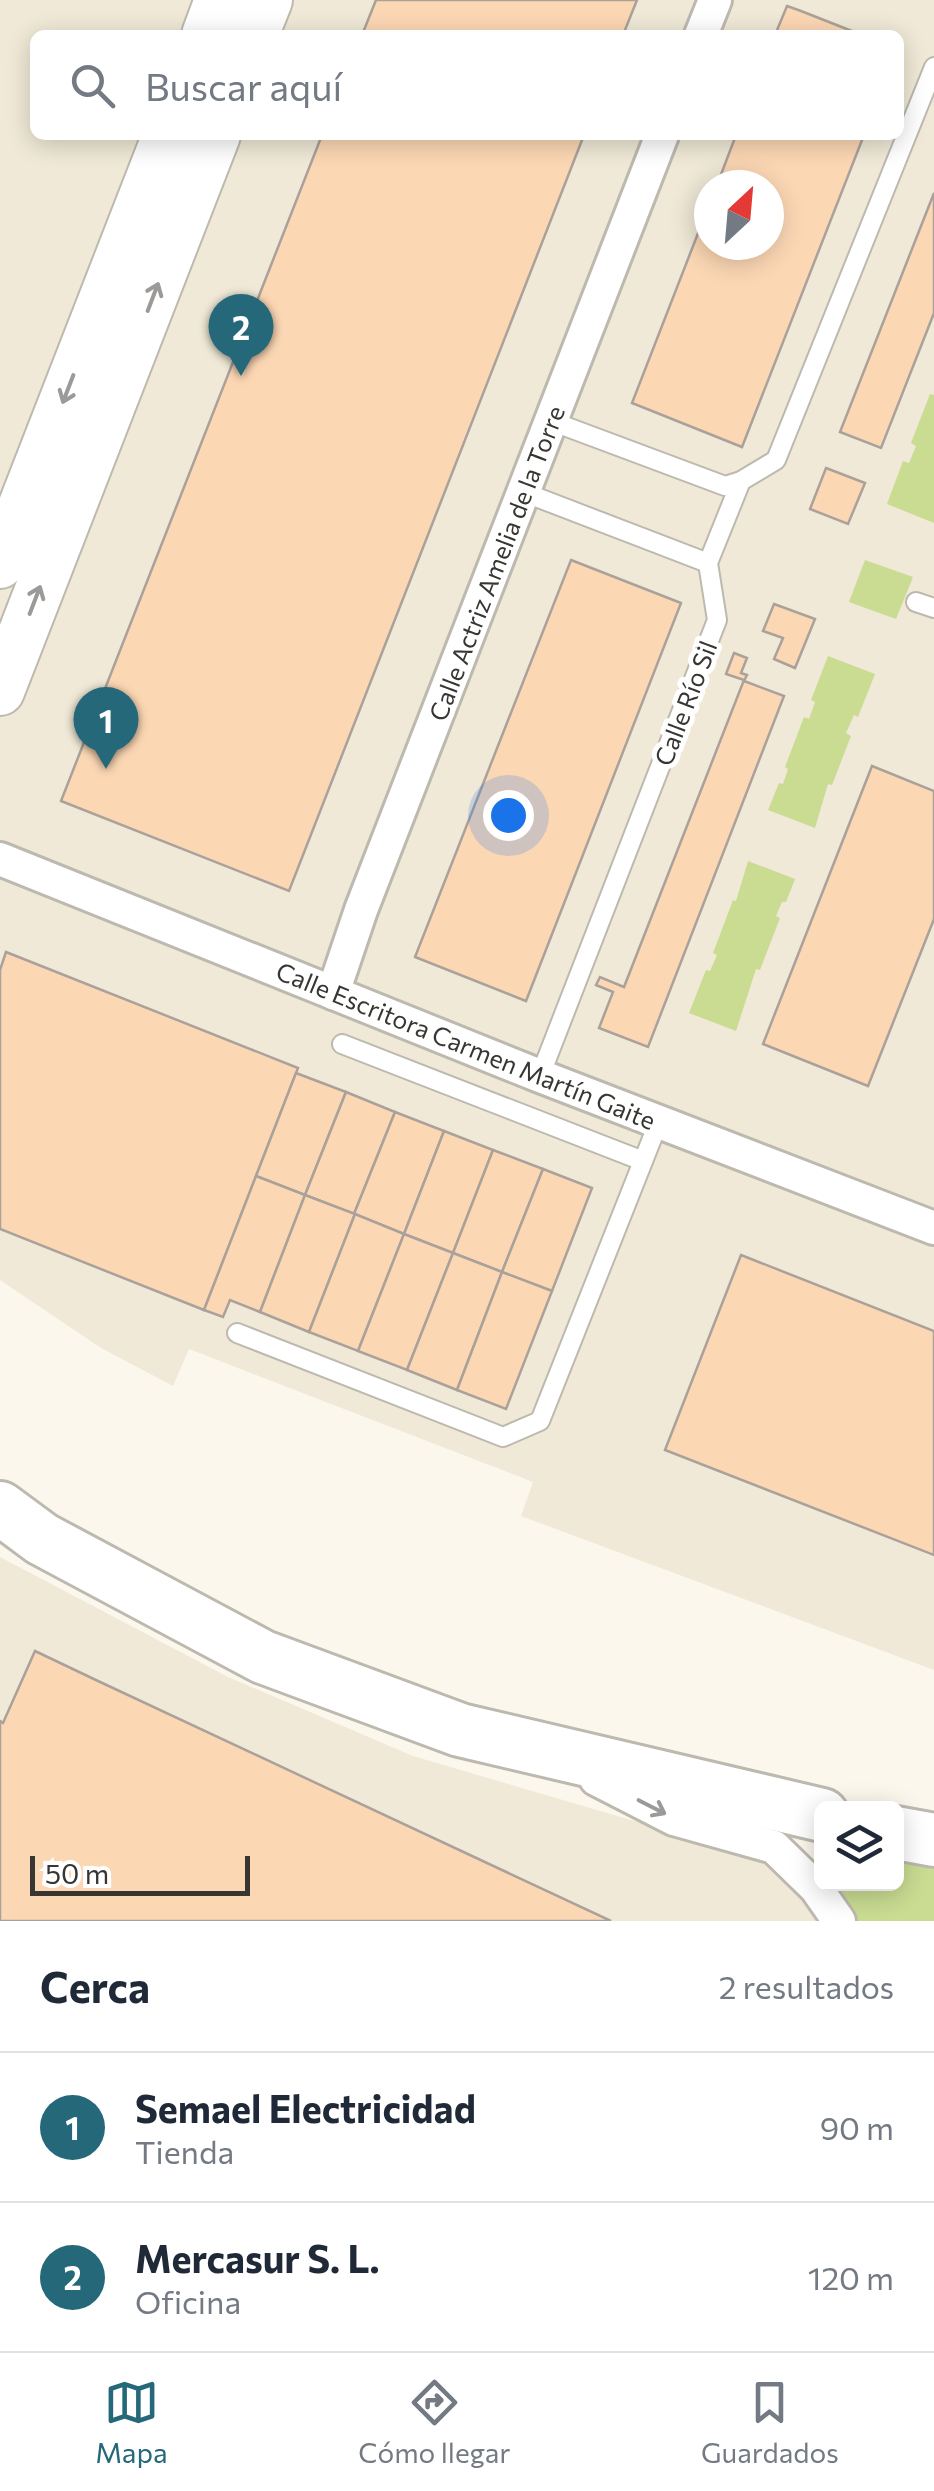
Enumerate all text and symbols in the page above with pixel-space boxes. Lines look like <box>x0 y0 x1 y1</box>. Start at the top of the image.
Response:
search box <box>30 30 904 140</box>
icon: search <box>65 58 120 113</box>
text: Buscar aquí <box>145 62 342 109</box>
north arrow <box>694 170 784 260</box>
one-way arrow <box>145 283 163 313</box>
pin: 2 <box>208 294 274 376</box>
one-way arrow <box>58 373 76 404</box>
street label: Calle Actriz Amelia de la Torre <box>422 401 570 725</box>
one-way arrow <box>28 586 46 616</box>
street label: Calle Río Sil <box>647 636 723 770</box>
pin: 1 <box>74 686 138 769</box>
your location <box>483 790 534 841</box>
street label: Calle Escritora Carmen Martín Gaite <box>272 955 660 1135</box>
one-way arrow <box>637 1798 667 1817</box>
map controls <box>814 1801 904 1891</box>
button: layers <box>814 1801 904 1891</box>
scale bar <box>30 1851 250 1896</box>
text: 50 m <box>45 1856 109 1890</box>
text: Cerca <box>40 1960 150 2012</box>
text: 2 resultados <box>719 1966 894 2006</box>
text: Semael Electricidad <box>135 2084 476 2131</box>
text: 1 <box>65 2107 80 2147</box>
text: 90 m <box>820 2107 894 2147</box>
text: Tienda <box>135 2131 234 2171</box>
text: Mercasur S. L. <box>135 2234 380 2281</box>
text: 2 <box>63 2257 82 2297</box>
text: 120 m <box>808 2257 894 2297</box>
text: Oficina <box>135 2281 241 2321</box>
tab: Mapa <box>95 2375 168 2469</box>
tab: Cómo llegar <box>358 2375 510 2469</box>
tab: Guardados <box>701 2375 839 2469</box>

